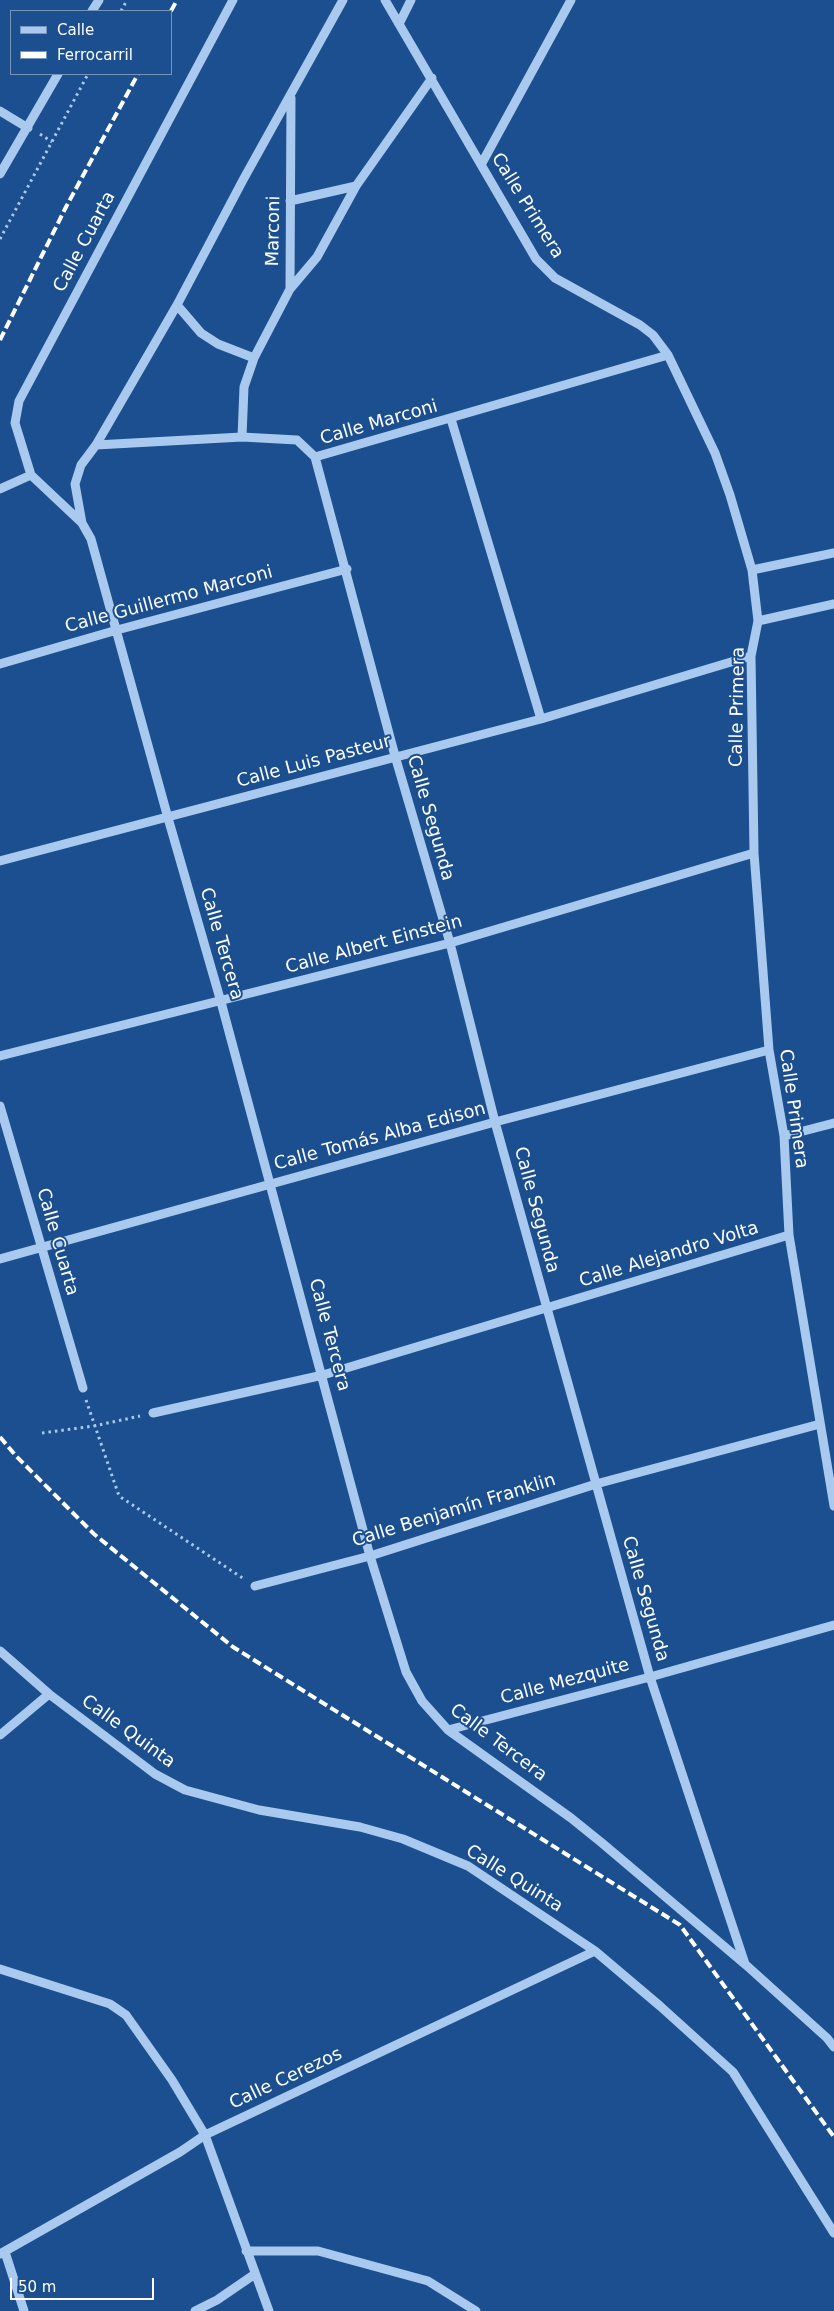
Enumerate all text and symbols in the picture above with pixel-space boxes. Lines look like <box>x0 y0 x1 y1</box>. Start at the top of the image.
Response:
legend <box>10 10 172 75</box>
text: Calle <box>57 21 94 39</box>
text: Ferrocarril <box>57 46 133 64</box>
street label: Calle Primera <box>486 149 568 263</box>
street label: Calle Cuarta <box>49 188 121 296</box>
street label: Marconi <box>263 195 285 267</box>
street label: Calle Marconi <box>318 396 440 450</box>
street label: Calle Guillermo Marconi <box>63 562 275 638</box>
street label: Calle Primera <box>726 647 750 767</box>
street label: Calle Luis Pasteur <box>234 731 394 793</box>
street label: Calle Segunda <box>402 753 458 883</box>
street label: Calle Tercera <box>195 885 247 1003</box>
street label: Calle Albert Einstein <box>283 911 465 979</box>
street label: Calle Primera <box>774 1048 812 1170</box>
street label: Calle Tomás Alba Edison <box>272 1098 488 1176</box>
street label: Calle Segunda <box>509 1145 563 1275</box>
street label: Calle Cuarta <box>31 1186 83 1298</box>
street label: Calle Alejandro Volta <box>577 1217 761 1293</box>
street label: Calle Tercera <box>304 1276 354 1394</box>
street label: Calle Benjamín Franklin <box>350 1470 558 1552</box>
street label: Calle Segunda <box>617 1534 673 1664</box>
street label: Calle Mezquite <box>498 1654 632 1710</box>
street label: Calle Quinta <box>77 1691 179 1773</box>
street label: Calle Tercera <box>445 1700 551 1786</box>
street label: Calle Quinta <box>461 1841 567 1917</box>
street label: Calle Cerezos <box>226 2043 346 2115</box>
scale bar <box>12 2268 156 2300</box>
text: 50 m <box>18 2278 56 2296</box>

